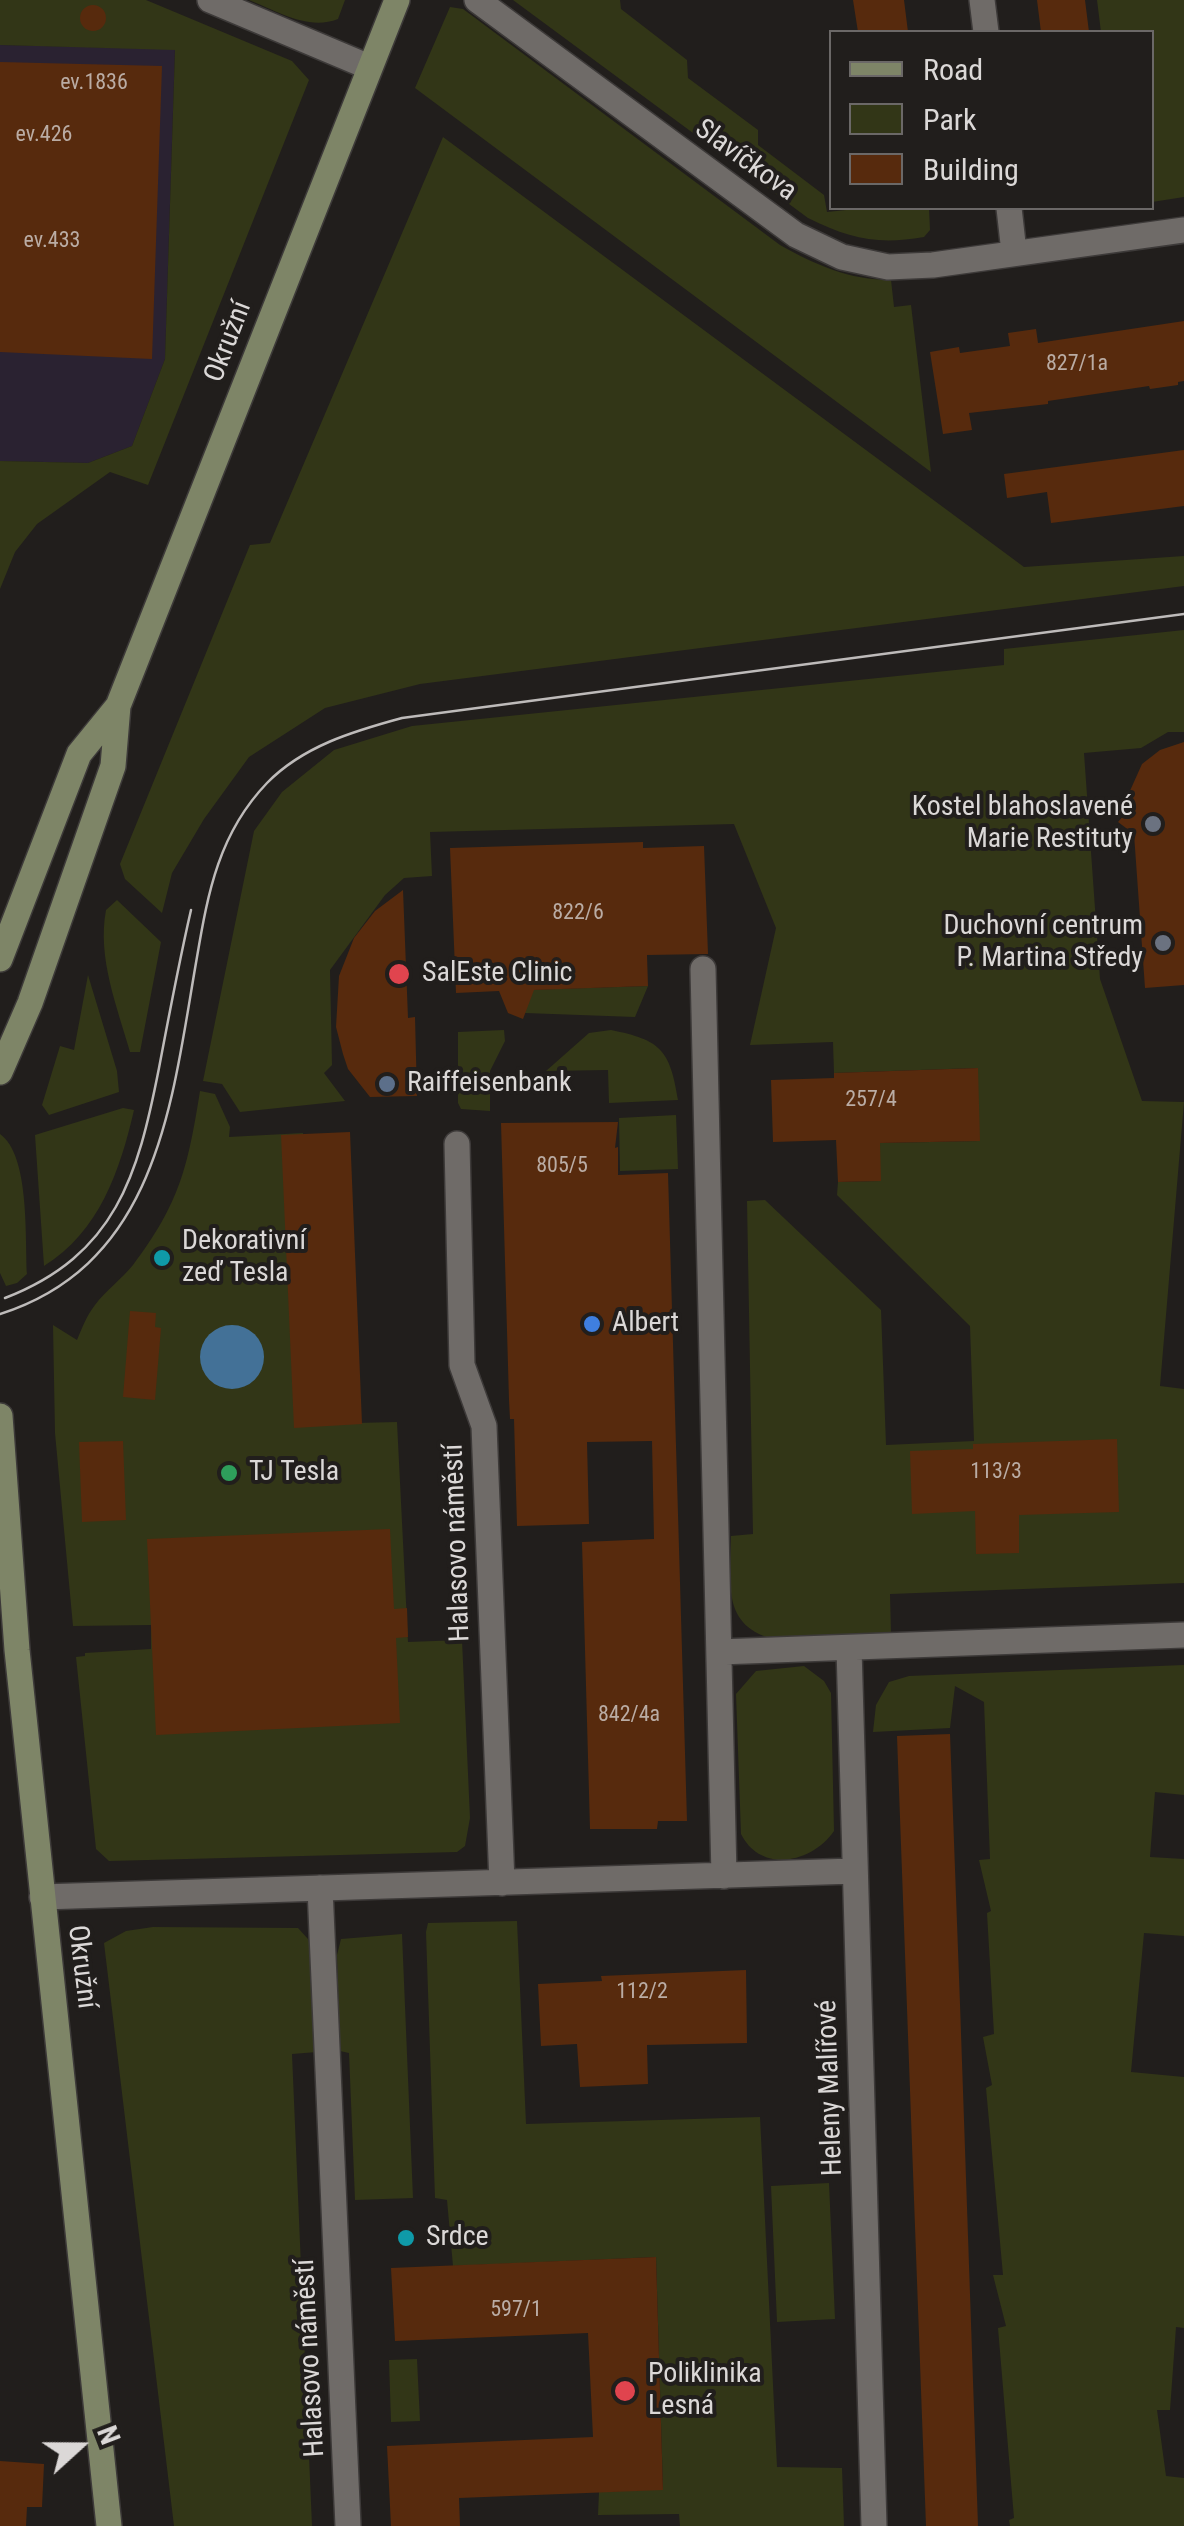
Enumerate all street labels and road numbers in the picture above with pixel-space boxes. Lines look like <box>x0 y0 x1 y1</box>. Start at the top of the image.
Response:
street label: Slavíčkova <box>688 113 802 209</box>
street label: Okružní <box>198 297 260 387</box>
street label: Halasovo náměstí <box>438 1443 478 1643</box>
street label: Okružní <box>59 1923 103 2011</box>
street label: Heleny Malířové <box>811 1999 851 2177</box>
street label: Halasovo náměstí <box>289 2258 333 2458</box>

